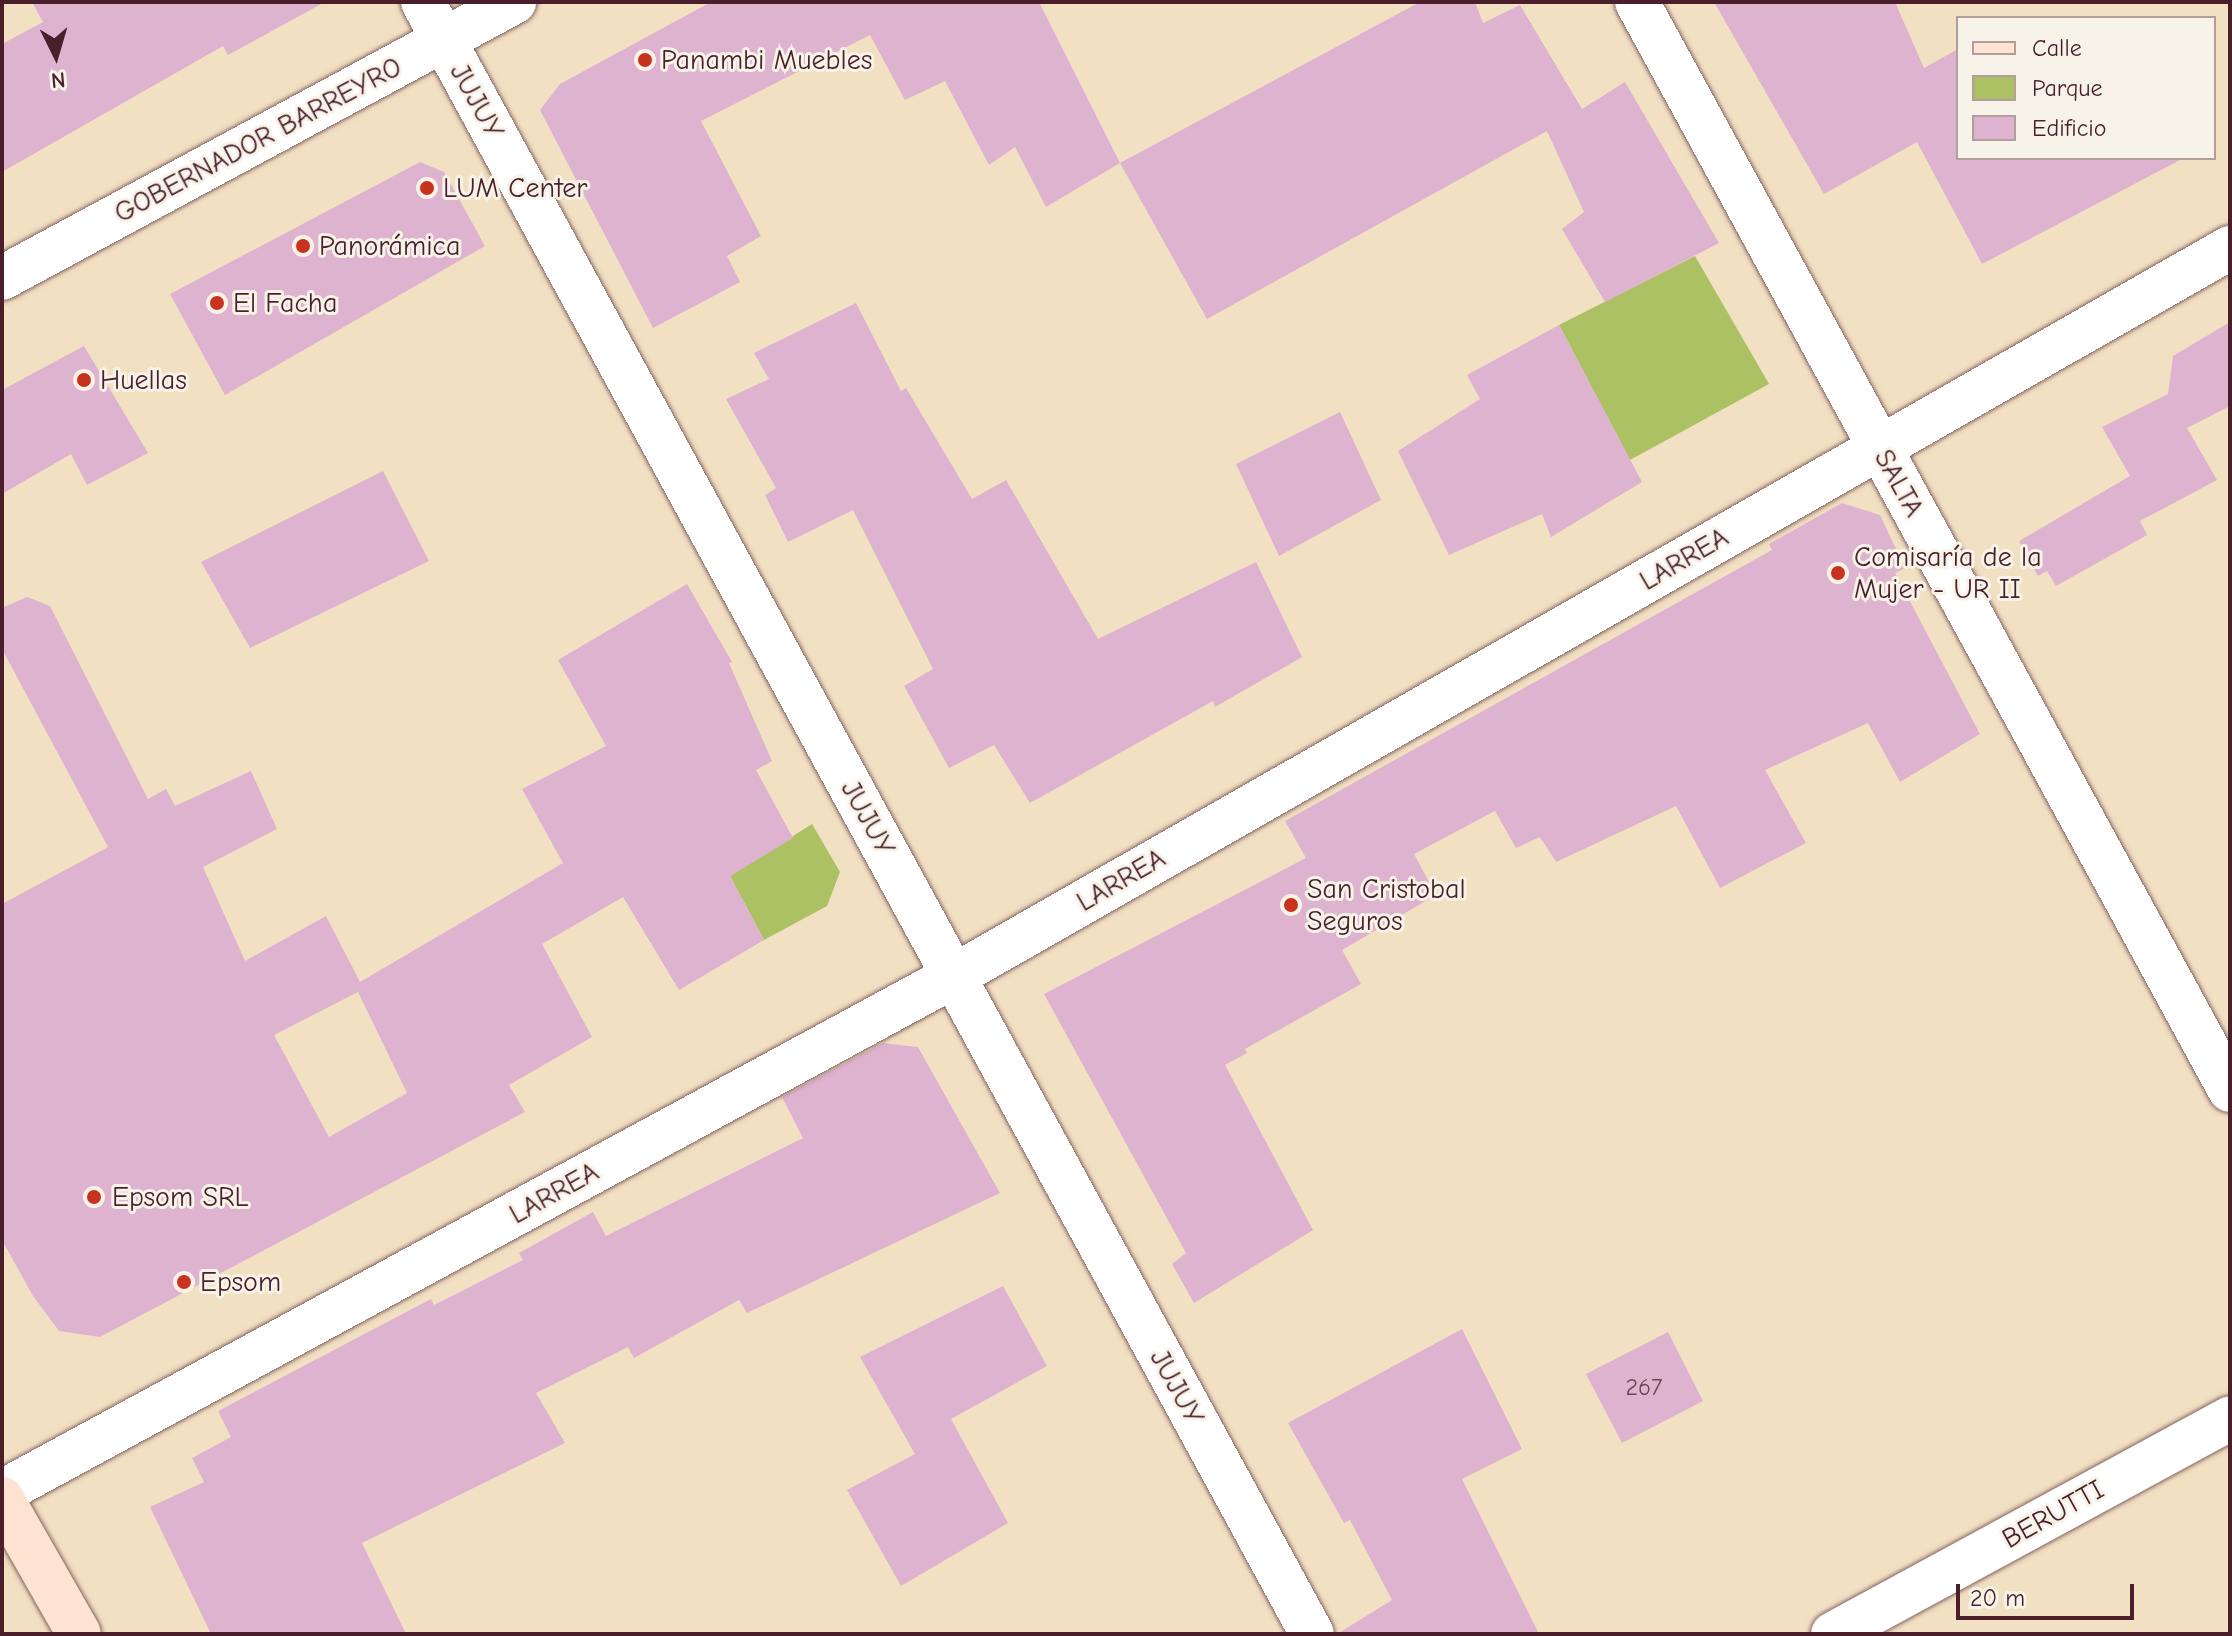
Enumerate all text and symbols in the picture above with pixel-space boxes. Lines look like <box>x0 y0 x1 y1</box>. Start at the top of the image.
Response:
north arrow <box>16 16 96 96</box>
legend <box>1956 16 2216 160</box>
text: Calle <box>2032 34 2082 62</box>
place label: Panambi Muebles <box>661 43 872 77</box>
street label: GOBERNADOR BARREYRO <box>109 50 407 230</box>
marker: Panambi Muebles <box>636 51 654 69</box>
street label: JUJUY <box>443 58 511 144</box>
text: N <box>50 66 66 93</box>
text: Parque <box>2032 74 2103 102</box>
text: Edificio <box>2032 114 2107 142</box>
place label: LUM Center <box>443 171 587 205</box>
marker: LUM Center <box>418 179 436 197</box>
place label: Panorámica <box>319 229 460 263</box>
marker: Panorámica <box>294 237 312 255</box>
place label: El Facha <box>233 286 337 320</box>
marker: El Facha <box>208 294 226 312</box>
place label: Huellas <box>100 363 187 397</box>
marker: Huellas <box>75 371 93 389</box>
street label: SALTA <box>1867 444 1931 522</box>
street label: LARREA <box>1634 520 1734 598</box>
place label: Comisaría de la Mujer - UR II <box>1854 540 2042 606</box>
marker: Comisaría de la Mujer - UR II <box>1829 564 1847 582</box>
street label: JUJUY <box>834 775 902 861</box>
street label: LARREA <box>1071 841 1171 919</box>
place label: San Cristobal Seguros <box>1307 872 1466 938</box>
marker: San Cristobal Seguros <box>1282 896 1300 914</box>
street label: LARREA <box>504 1155 604 1231</box>
place label: Epsom SRL <box>112 1180 249 1214</box>
marker: Epsom SRL <box>83 1186 105 1208</box>
place label: Epsom <box>200 1265 281 1299</box>
marker: Epsom <box>175 1273 193 1291</box>
street label: JUJUY <box>1143 1344 1211 1430</box>
house number: 267 <box>1626 1374 1662 1402</box>
street label: BERUTTI <box>1996 1472 2110 1556</box>
scale bar <box>1960 1568 2138 1618</box>
text: 20 m <box>1970 1584 2025 1612</box>

